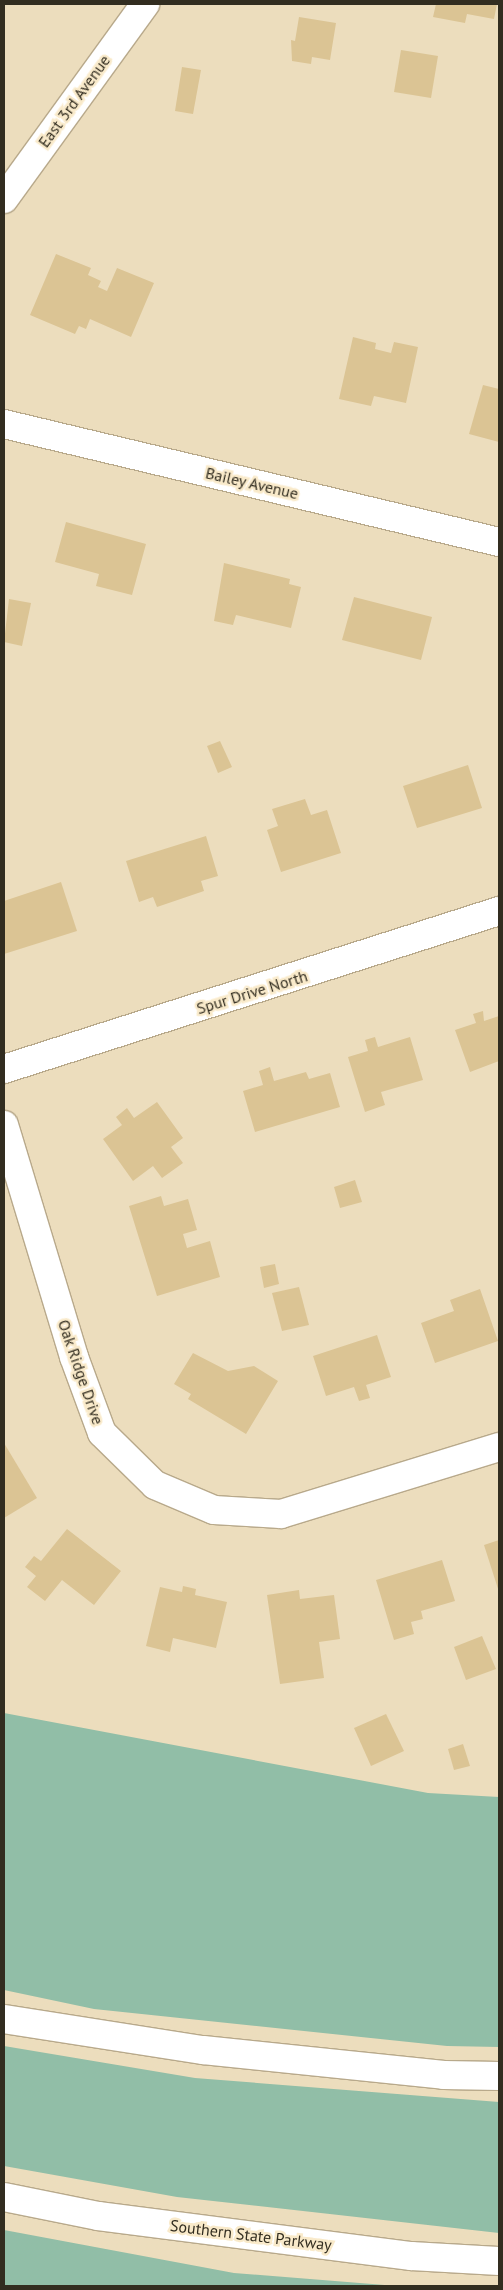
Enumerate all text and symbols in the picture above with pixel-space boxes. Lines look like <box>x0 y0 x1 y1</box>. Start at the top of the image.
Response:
street label: East 3rd Avenue <box>34 51 114 151</box>
street label: Bailey Avenue <box>203 463 301 503</box>
street label: Spur Drive North <box>194 966 310 1018</box>
street label: Oak Ridge Drive <box>54 1317 108 1427</box>
street label: Southern State Parkway <box>169 2216 333 2254</box>

